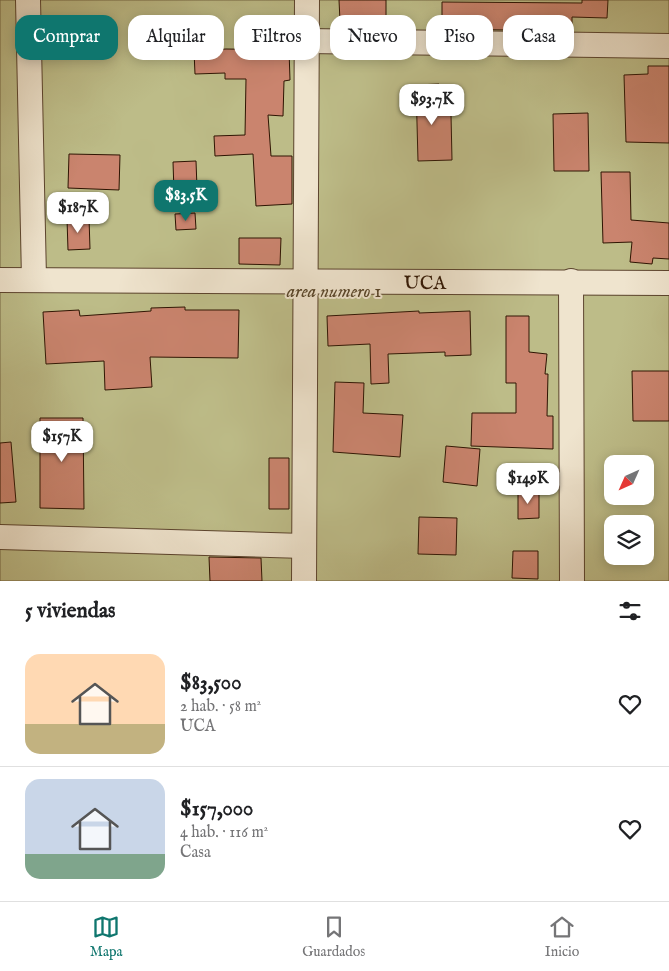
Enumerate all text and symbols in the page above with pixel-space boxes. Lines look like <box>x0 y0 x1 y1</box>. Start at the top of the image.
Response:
chip: Comprar <box>15 15 118 60</box>
chip: Alquilar <box>128 15 224 60</box>
chip: Filtros <box>234 15 320 60</box>
chip: Nuevo <box>330 15 416 60</box>
chip: Piso <box>426 15 493 60</box>
chip: Casa <box>503 15 574 60</box>
pin: $93.7K <box>391 84 473 126</box>
text: $93.7K <box>410 90 454 110</box>
pin: $83.5K <box>145 180 227 222</box>
text: $83.5K <box>165 186 207 206</box>
pin: $187K <box>43 192 113 234</box>
text: $187K <box>58 198 98 218</box>
street label: UCA <box>404 272 447 296</box>
park label: area numero 1 <box>286 280 381 304</box>
pin: $157K <box>27 420 97 463</box>
text: $157K <box>42 427 82 447</box>
north arrow <box>604 455 654 505</box>
map controls <box>604 455 654 565</box>
pin: $149K <box>493 462 563 505</box>
text: $149K <box>507 469 549 489</box>
button: layers <box>604 515 654 565</box>
icon: filters <box>616 597 644 625</box>
text: 5 viviendas <box>25 598 115 625</box>
text: $83,500 <box>180 670 241 697</box>
icon: home <box>65 674 125 734</box>
icon: heart <box>616 690 644 718</box>
text: 2 hab. · 58 m² <box>180 697 261 717</box>
text: UCA <box>180 717 216 737</box>
text: $157,000 <box>180 796 253 823</box>
icon: home <box>65 799 125 859</box>
icon: heart <box>616 815 644 843</box>
text: 4 hab. · 116 m² <box>180 823 268 843</box>
text: Casa <box>180 843 211 863</box>
tab: Mapa <box>90 913 123 961</box>
tab: Guardados <box>302 913 365 961</box>
tab: Inicio <box>545 913 579 961</box>

